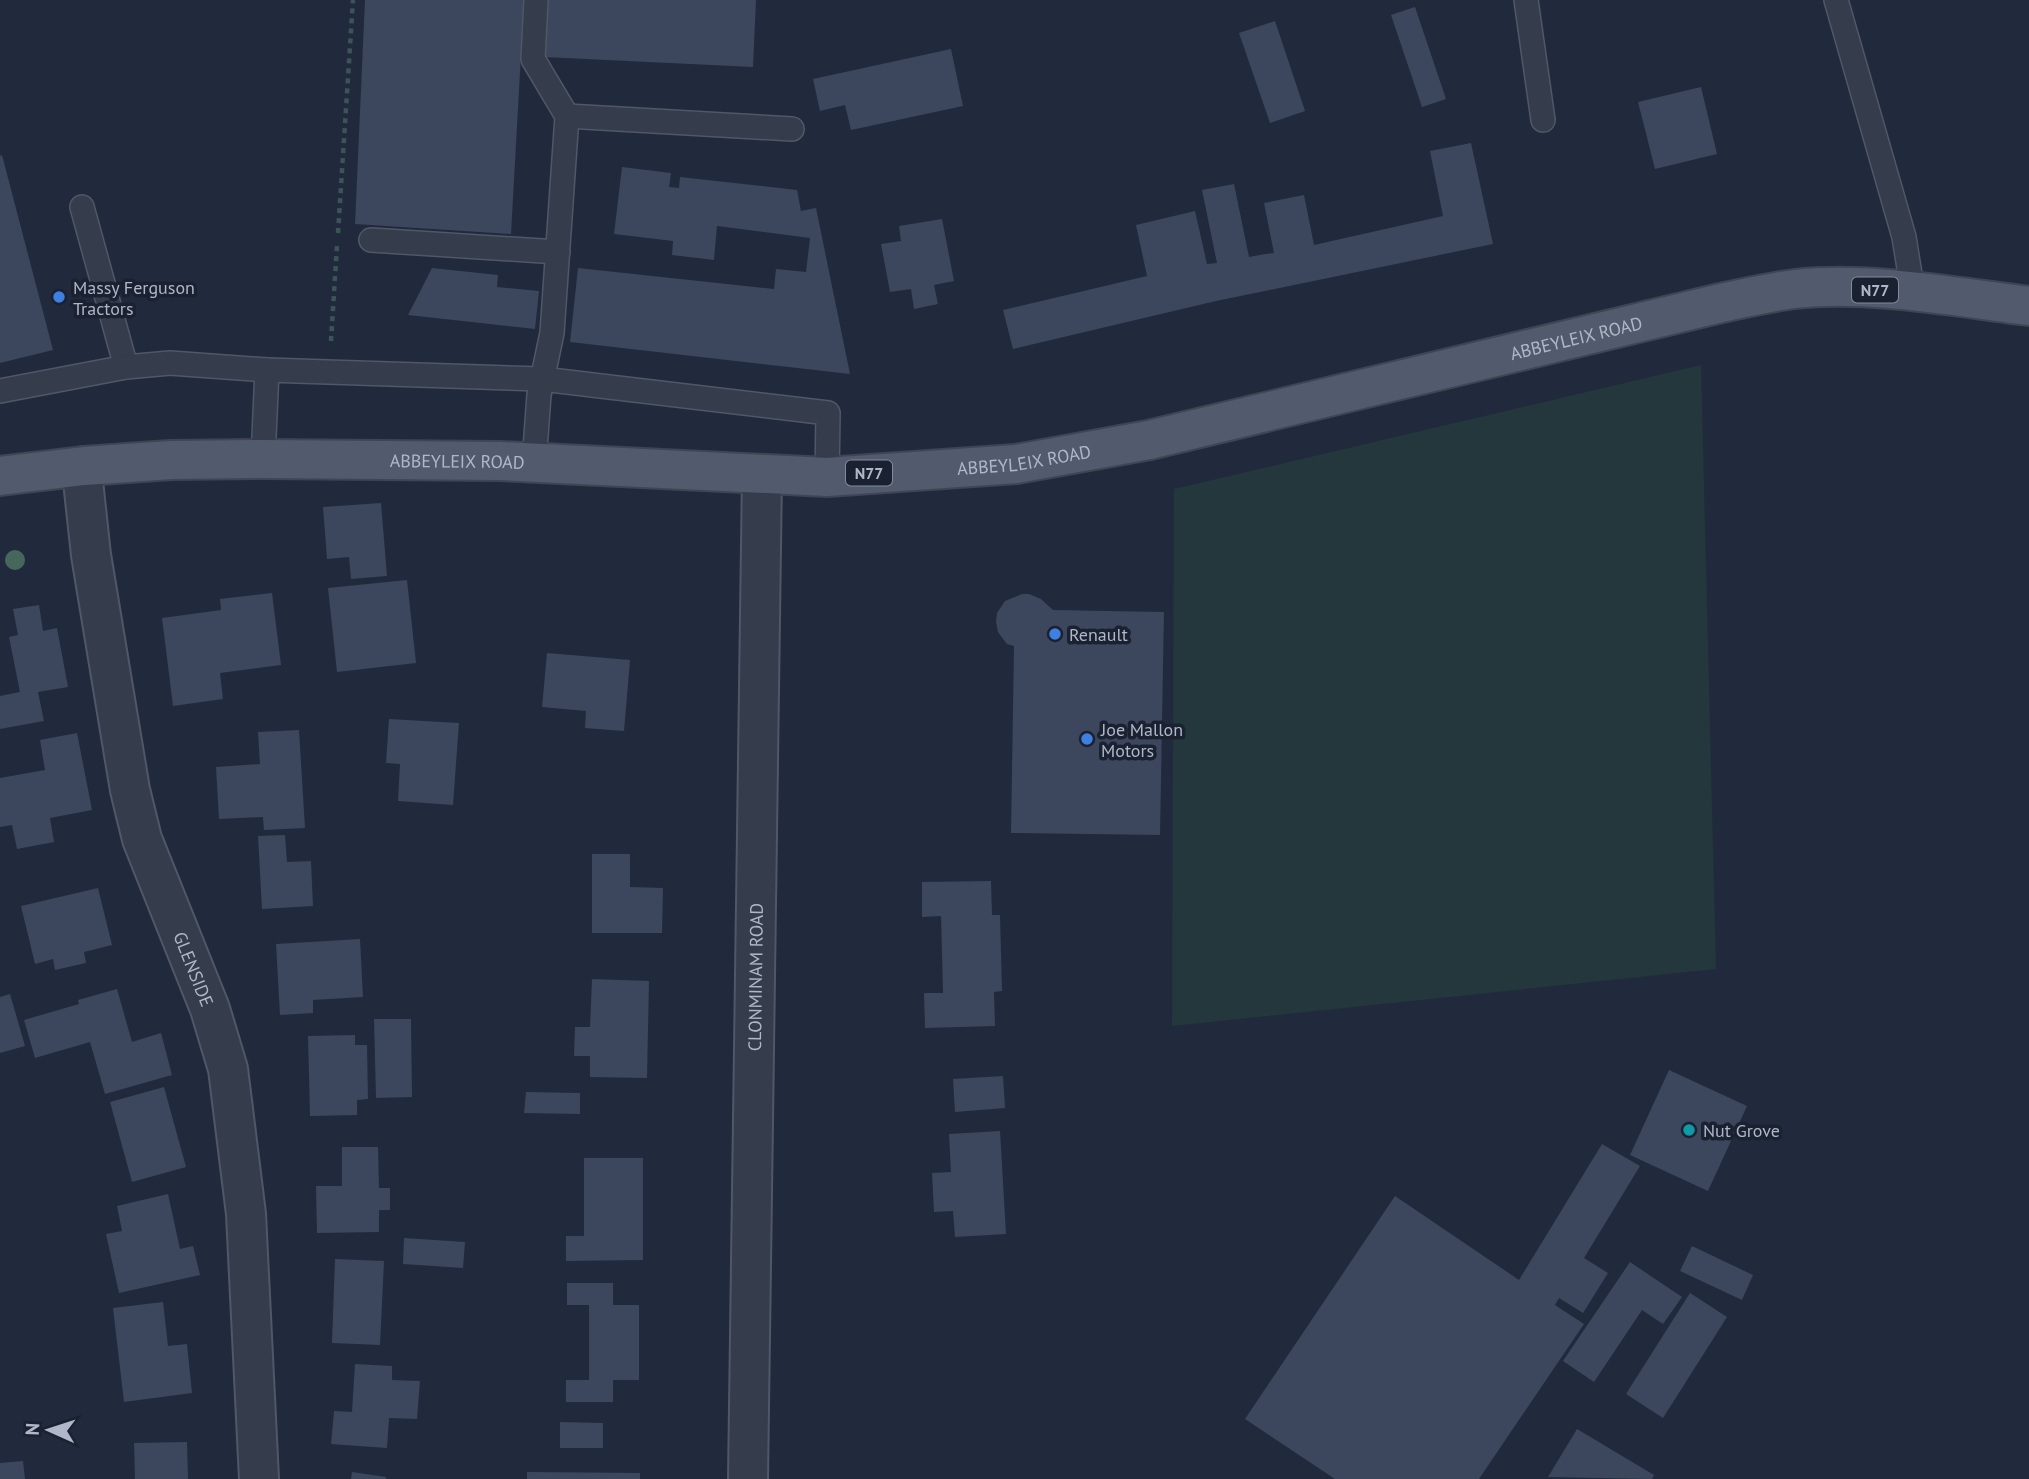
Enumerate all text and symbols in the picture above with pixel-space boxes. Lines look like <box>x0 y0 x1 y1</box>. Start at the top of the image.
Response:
place label: Massy Ferguson Tractors <box>73 276 195 320</box>
road number: N77 <box>1852 278 1898 302</box>
marker: Massy Ferguson Tractors <box>51 289 67 305</box>
street label: ABBEYLEIX ROAD <box>1508 311 1644 365</box>
street label: ABBEYLEIX ROAD <box>956 439 1093 480</box>
street label: ABBEYLEIX ROAD <box>390 449 525 474</box>
road number: N77 <box>846 460 892 486</box>
place label: Renault <box>1069 623 1128 646</box>
marker: Renault <box>1047 626 1063 642</box>
place label: Joe Mallon Motors <box>1100 718 1183 762</box>
marker: Joe Mallon Motors <box>1079 731 1095 747</box>
street label: CLONMINAM ROAD <box>742 903 768 1051</box>
street label: GLENSIDE <box>169 928 219 1010</box>
place label: Nut Grove <box>1703 1119 1780 1142</box>
marker: Nut Grove <box>1681 1122 1697 1138</box>
north arrow <box>14 1395 84 1465</box>
text: N <box>20 1422 44 1436</box>

